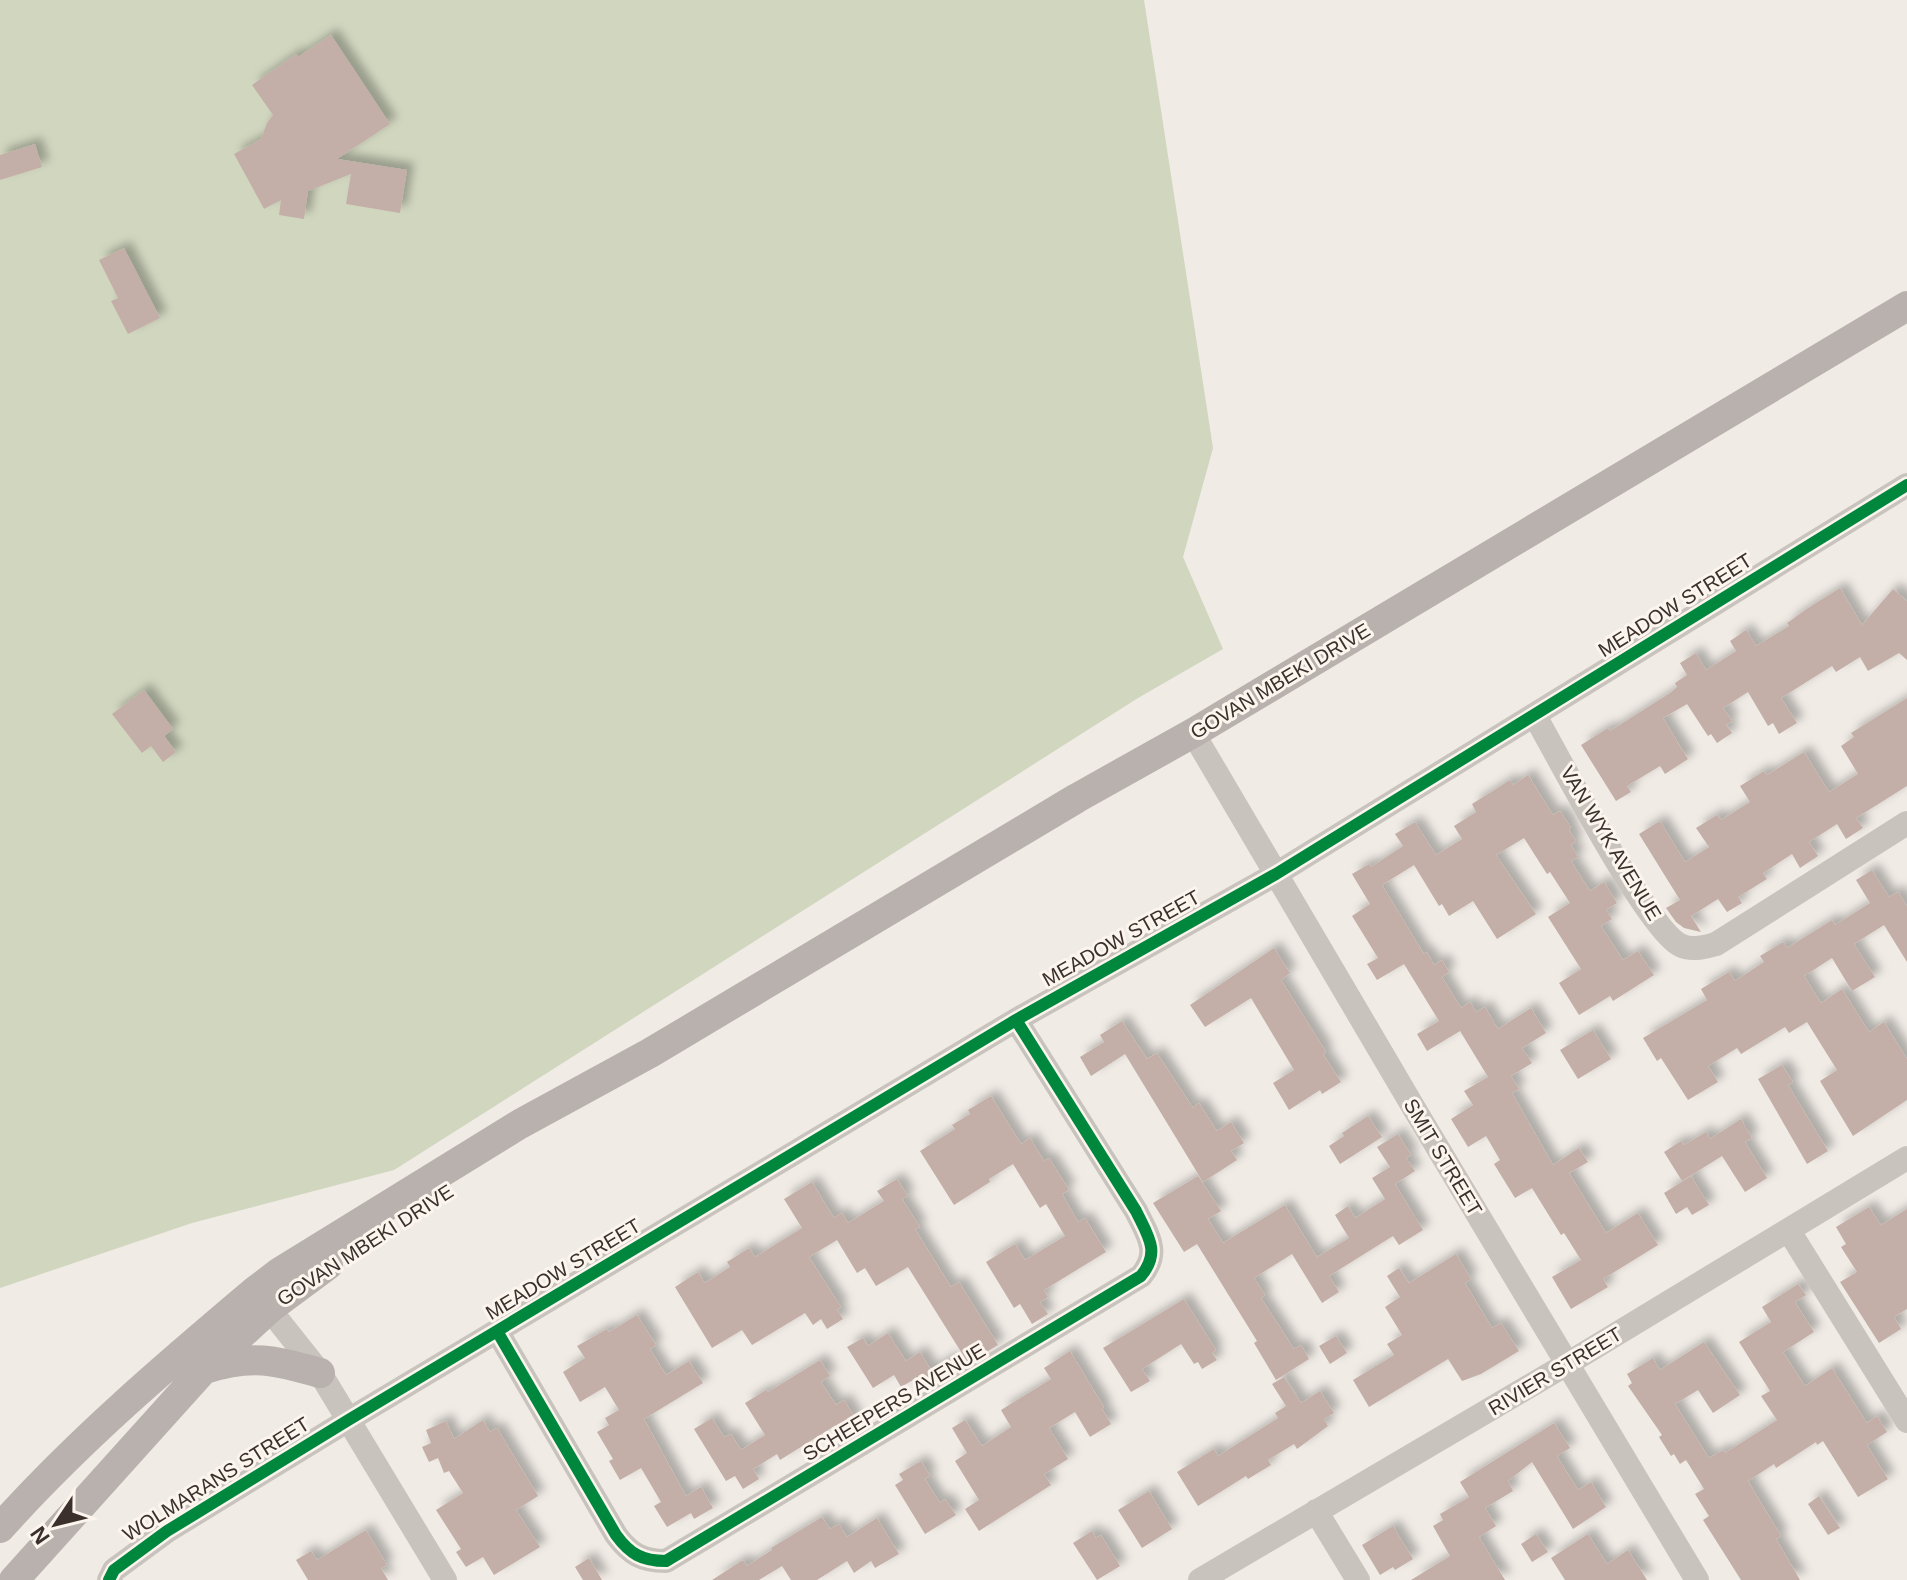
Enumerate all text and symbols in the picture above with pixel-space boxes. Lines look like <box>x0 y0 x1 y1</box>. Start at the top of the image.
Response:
street label: MEADOW STREET <box>1594 549 1756 661</box>
street label: GOVAN MBEKI DRIVE <box>1186 619 1374 743</box>
street label: VAN WYK AVENUE <box>1556 762 1666 924</box>
street label: MEADOW STREET <box>1038 886 1204 990</box>
street label: SMIT STREET <box>1400 1095 1486 1219</box>
street label: GOVAN MBEKI DRIVE <box>273 1180 457 1310</box>
street label: MEADOW STREET <box>482 1214 644 1324</box>
street label: RIVIER STREET <box>1485 1323 1625 1419</box>
street label: SCHEEPERS AVENUE <box>799 1339 989 1465</box>
street label: WOLMARANS STREET <box>119 1413 313 1545</box>
north arrow <box>16 1484 96 1564</box>
text: N <box>25 1522 55 1549</box>

